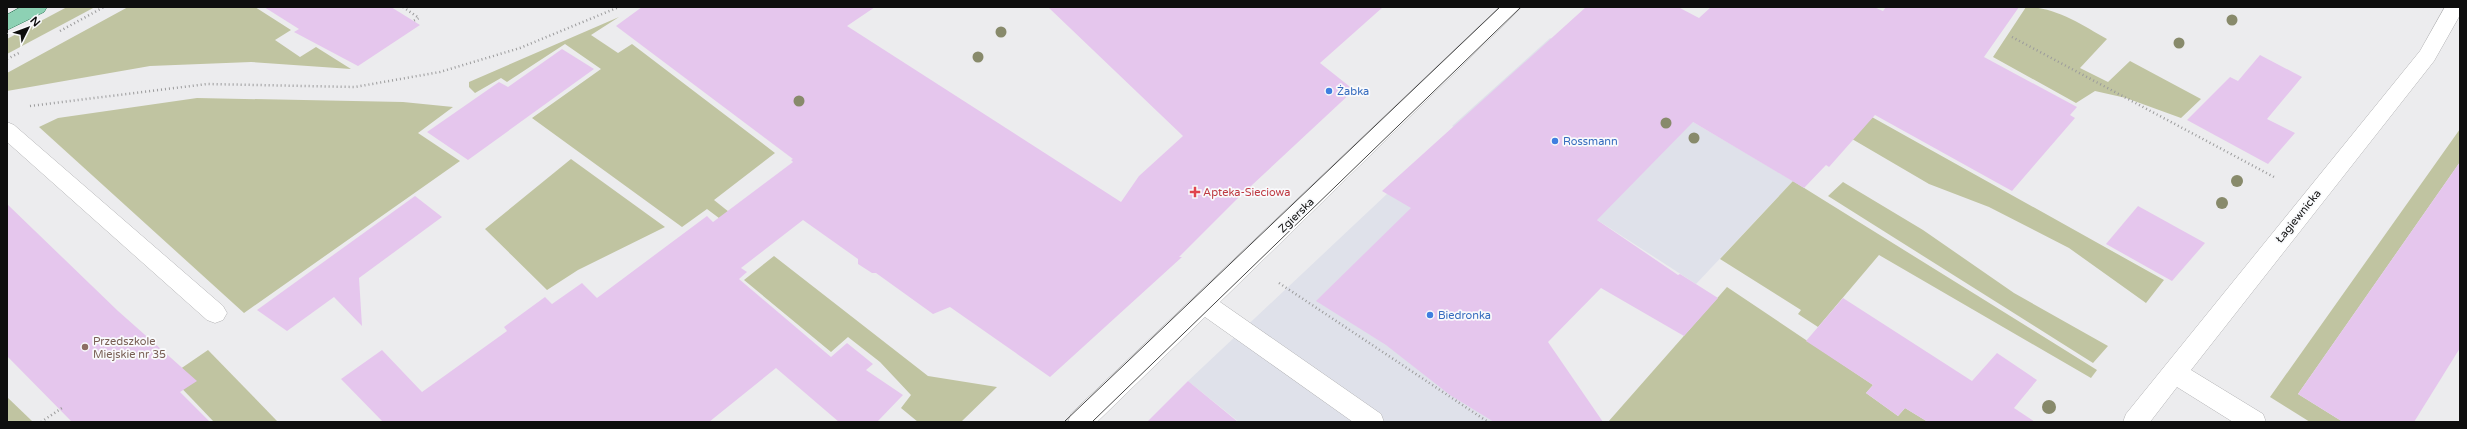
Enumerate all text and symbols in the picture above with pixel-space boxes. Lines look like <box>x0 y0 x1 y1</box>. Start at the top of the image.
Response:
north arrow <box>8 8 48 48</box>
text: N <box>27 14 43 29</box>
place label: Żabka <box>1337 85 1369 98</box>
marker: Żabka <box>1324 86 1334 96</box>
place label: Rossmann <box>1563 135 1618 148</box>
marker: Rossmann <box>1550 136 1560 146</box>
place label: Apteka-Sieciowa <box>1203 186 1290 199</box>
marker: Apteka-Sieciowa <box>1190 187 1200 197</box>
street label: Łagiewnicka <box>2273 187 2324 245</box>
street label: Zgierska <box>1276 195 1317 235</box>
place label: Biedronka <box>1438 309 1491 322</box>
marker: Biedronka <box>1425 310 1435 320</box>
place label: Przedszkole Miejskie nr 35 <box>93 335 166 361</box>
marker: Przedszkole Miejskie nr 35 <box>80 342 90 352</box>

